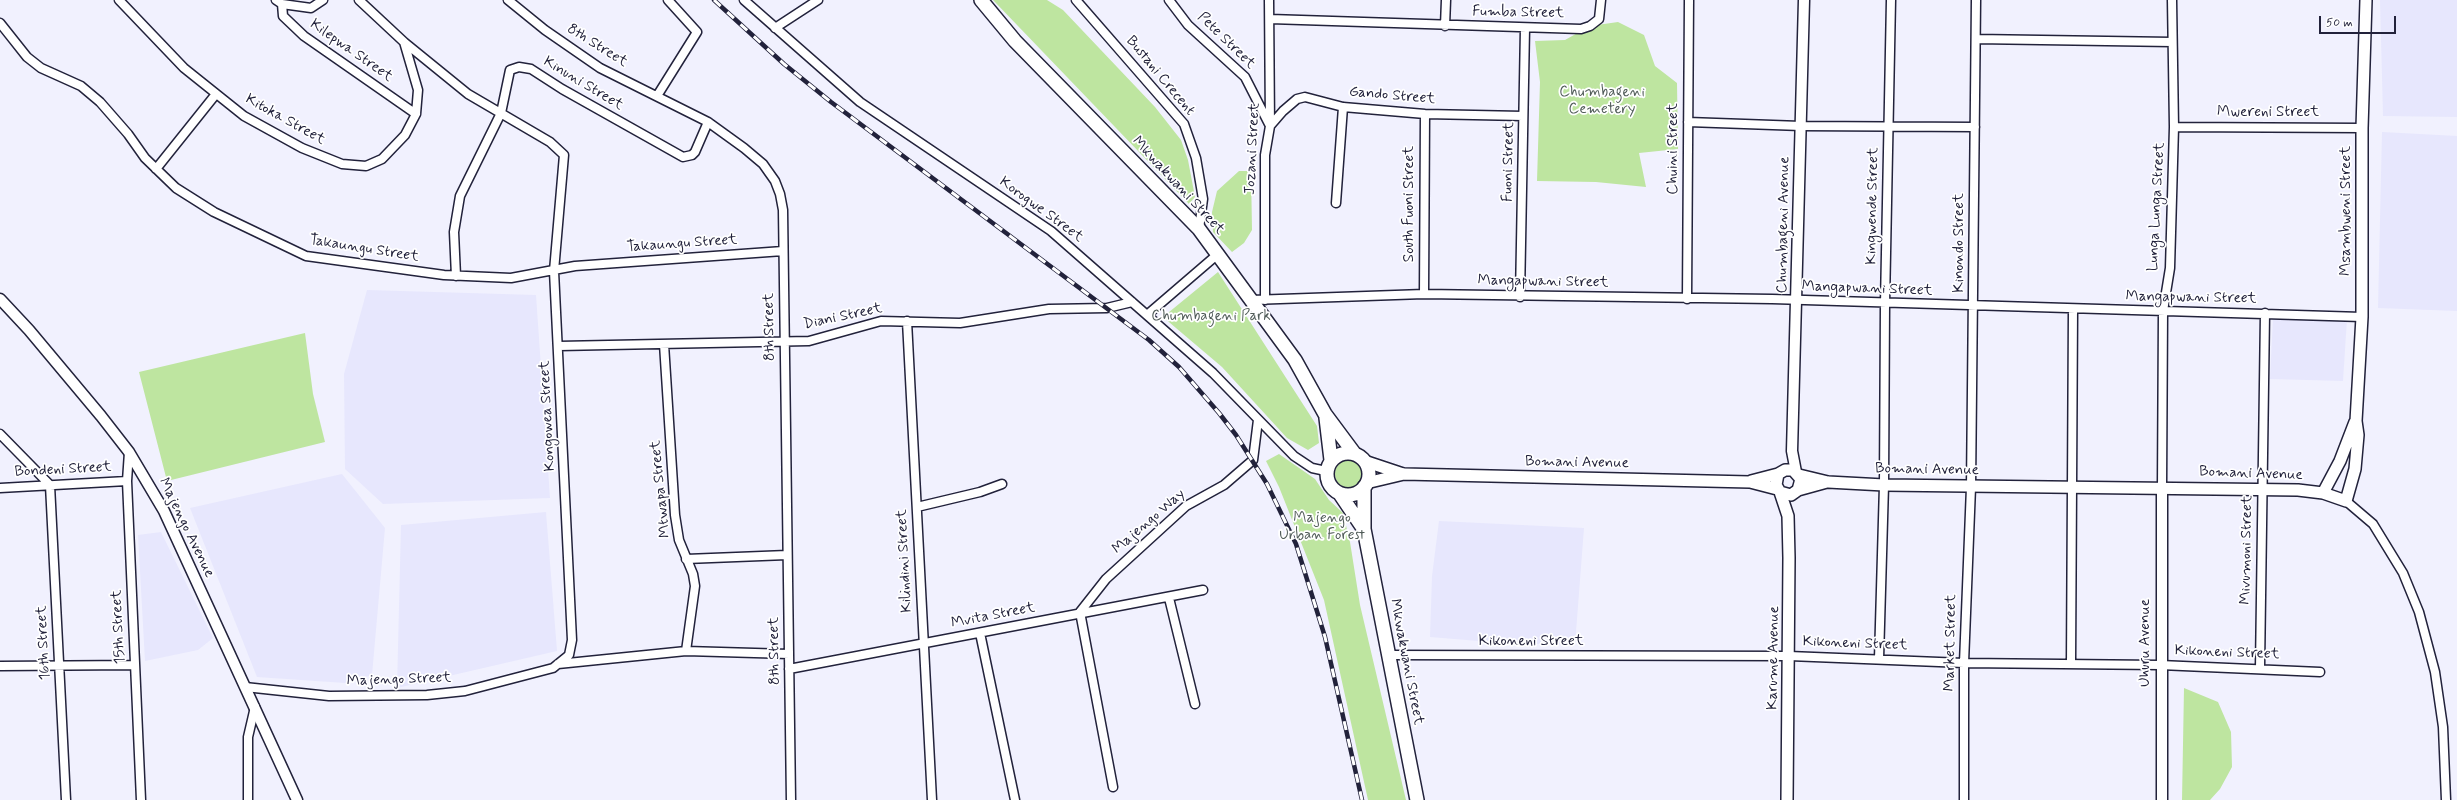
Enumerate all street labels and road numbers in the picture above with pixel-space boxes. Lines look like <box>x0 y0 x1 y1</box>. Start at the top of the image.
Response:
street label: Fumba Street <box>1472 3 1564 23</box>
street label: Pete Street <box>1193 9 1259 73</box>
street label: Kilepwa Street <box>306 16 396 86</box>
street label: 8th Street <box>563 20 631 72</box>
street label: Bustani Crecent <box>1122 33 1198 119</box>
street label: Kinuni Street <box>540 53 626 115</box>
street label: Gando Street <box>1348 83 1436 109</box>
street label: Kitoka Street <box>242 91 328 149</box>
street label: Jozani Street <box>1242 103 1264 195</box>
street label: Chuini Street <box>1665 103 1683 195</box>
street label: Mwereni Street <box>2217 104 2319 122</box>
street label: Fuoni Street <box>1499 122 1519 202</box>
street label: Mkwakwani Street <box>1128 133 1228 239</box>
street label: Lunga Lunga Street <box>2145 142 2169 272</box>
street label: South Fuoni Street <box>1401 146 1419 262</box>
street label: Msambweni Street <box>2338 146 2356 276</box>
street label: Kingwende Street <box>1863 147 1883 265</box>
street label: Chumbageni Avenue <box>1774 157 1794 293</box>
street label: Korogwe Street <box>995 173 1087 247</box>
street label: Kinondo Street <box>1951 193 1969 293</box>
street label: Takaungu Street <box>308 231 420 267</box>
street label: Takaungu Street <box>626 231 738 257</box>
street label: Mangapwani Street <box>1477 272 1609 292</box>
street label: Mangapwani Street <box>1801 278 1933 300</box>
street label: Mangapwani Street <box>2125 288 2257 308</box>
street label: 8th Street <box>760 293 780 361</box>
street label: Diani Street <box>802 300 884 334</box>
street label: Kongowea Street <box>536 360 560 472</box>
street label: Mtwapa Street <box>647 439 675 539</box>
street label: Bomani Avenue <box>1525 453 1629 473</box>
street label: Bondeni Street <box>14 458 112 482</box>
street label: Bomani Avenue <box>1875 460 1979 480</box>
street label: Bomani Avenue <box>2199 463 2303 485</box>
street label: Majengo Avenue <box>154 475 218 581</box>
street label: Majengo Way <box>1109 485 1189 559</box>
street label: Mivumoni Street <box>2237 495 2257 605</box>
street label: Kilindini Street <box>893 509 917 613</box>
street label: 15th Street <box>108 589 130 665</box>
street label: Market Street <box>1941 594 1961 692</box>
street label: Mkwakwani Street <box>1385 597 1427 727</box>
street label: Mvita Street <box>950 599 1036 633</box>
street label: Uhuru Avenue <box>2137 599 2155 687</box>
street label: 16th Street <box>33 605 55 681</box>
street label: Karume Avenue <box>1764 606 1784 710</box>
street label: 8th Street <box>765 617 785 685</box>
street label: Kikoneni Street <box>1479 633 1583 651</box>
street label: Kikoneni Street <box>1802 633 1908 655</box>
street label: Kikoneni Street <box>2174 642 2280 664</box>
street label: Majengo Street <box>346 669 452 691</box>

